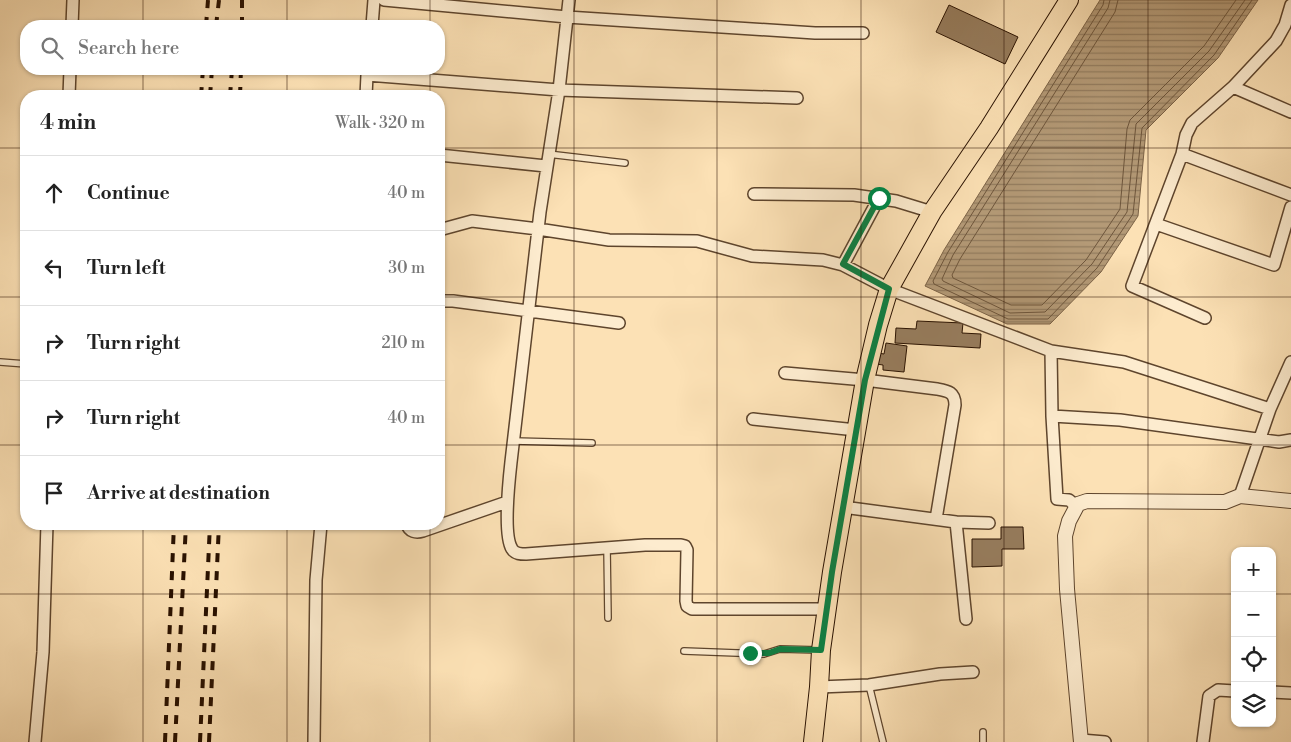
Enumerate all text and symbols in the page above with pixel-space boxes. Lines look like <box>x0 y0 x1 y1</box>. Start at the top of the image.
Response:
search box <box>20 20 445 75</box>
icon: search <box>38 34 66 62</box>
text: Search here <box>78 36 179 60</box>
text: 4 min <box>40 110 96 136</box>
text: Walk · 320 m <box>335 113 425 133</box>
icon: ahead <box>40 179 68 207</box>
text: Continue <box>87 181 170 205</box>
text: 40 m <box>388 183 425 203</box>
route start <box>868 187 891 210</box>
icon: left <box>40 254 68 282</box>
text: Turn left <box>87 256 166 280</box>
text: 30 m <box>388 258 425 278</box>
icon: right <box>40 329 68 357</box>
text: Turn right <box>87 331 180 355</box>
text: 210 m <box>381 333 425 353</box>
icon: right <box>40 404 68 432</box>
text: Turn right <box>87 406 180 430</box>
text: 40 m <box>388 408 425 428</box>
icon: arrive <box>40 479 68 507</box>
text: Arrive at destination <box>87 481 270 505</box>
map controls <box>1231 547 1276 727</box>
button: + <box>1231 547 1276 592</box>
button: − <box>1231 592 1276 637</box>
button: locate <box>1231 637 1276 682</box>
route end <box>739 642 762 665</box>
button: layers <box>1231 682 1276 727</box>

